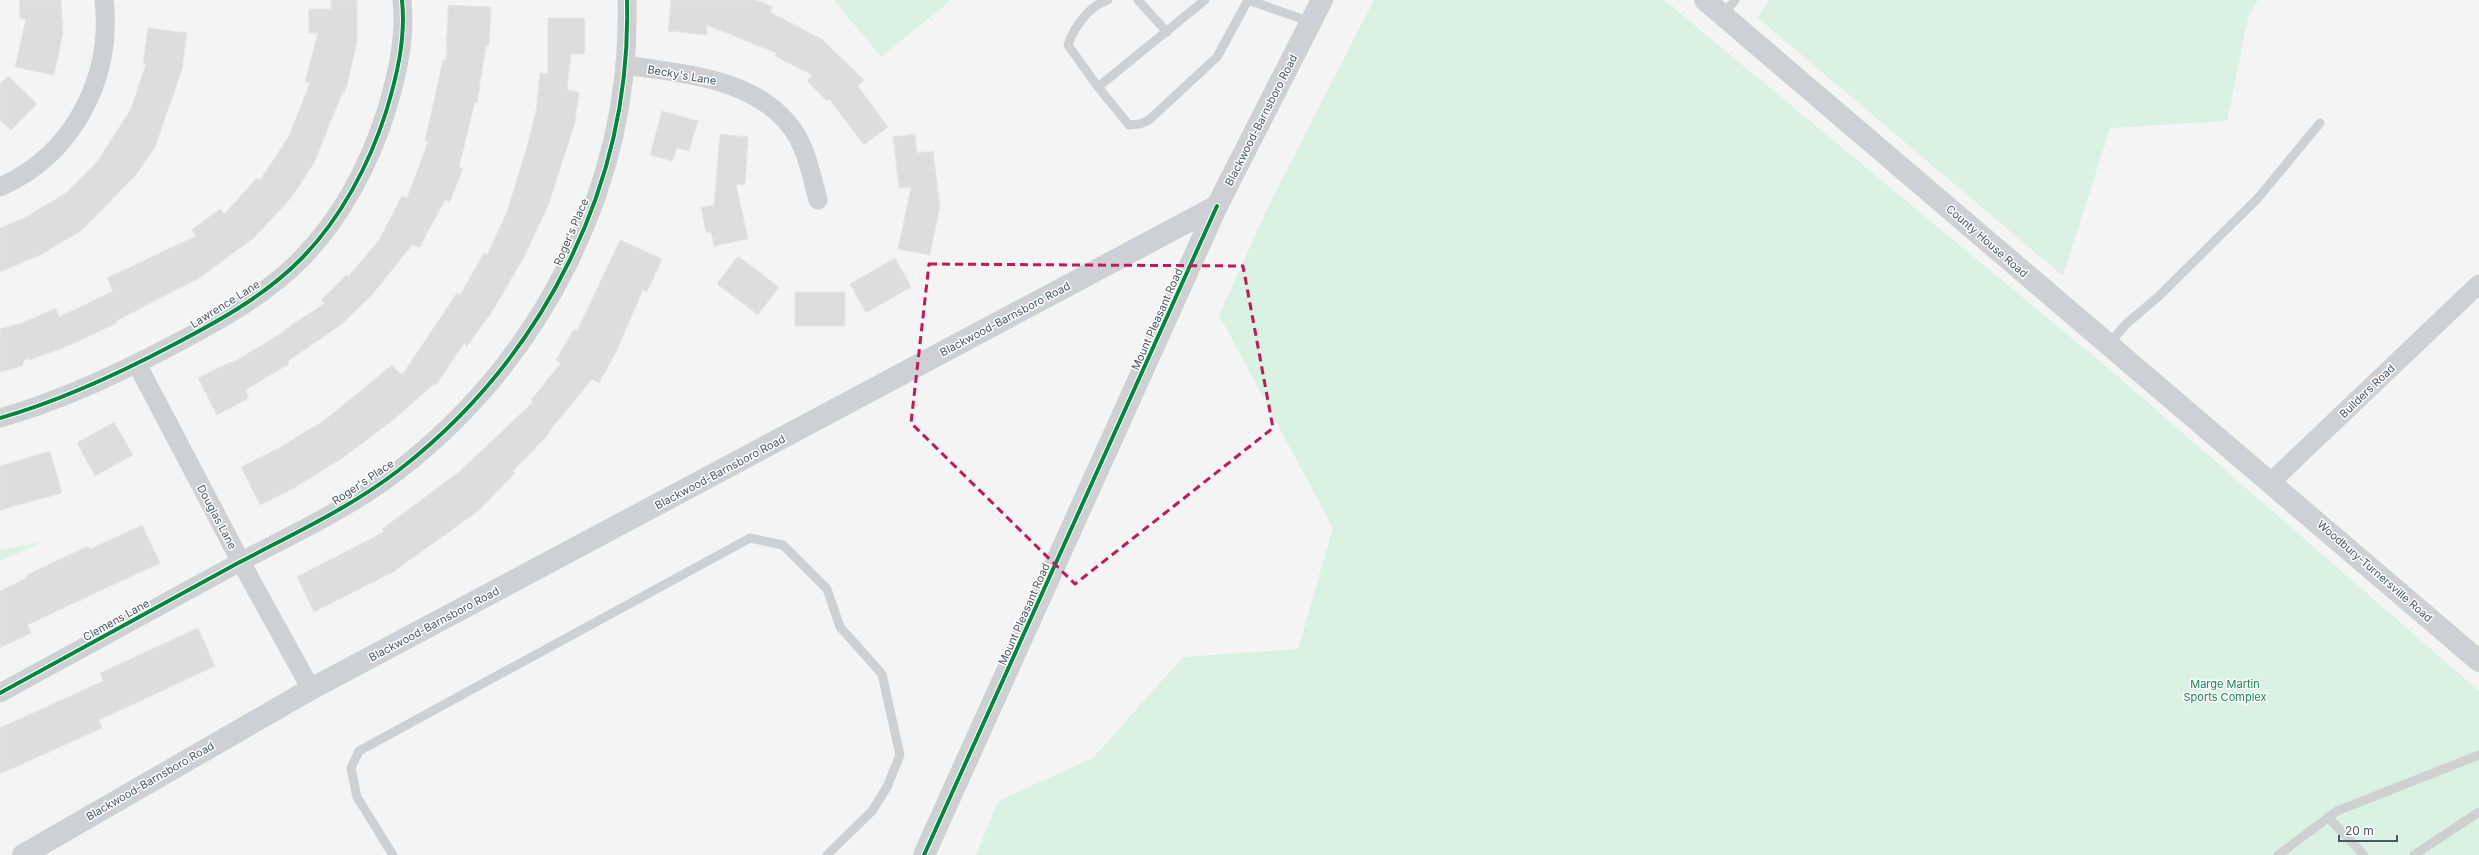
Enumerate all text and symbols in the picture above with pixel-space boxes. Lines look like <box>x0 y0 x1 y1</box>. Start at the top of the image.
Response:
street label: Blackwood-Barnsboro Road <box>1222 52 1300 188</box>
street label: Becky's Lane <box>647 62 717 88</box>
street label: Roger's Place <box>551 196 591 268</box>
street label: County House Road <box>1943 202 2031 280</box>
street label: Mount Pleasant Road <box>1128 266 1186 372</box>
street label: Lawrence Lane <box>188 277 262 331</box>
street label: Blackwood-Barnsboro Road <box>937 279 1073 359</box>
street label: Builders Road <box>2336 361 2398 421</box>
street label: Blackwood-Barnsboro Road <box>652 432 788 512</box>
street label: Roger's Place <box>329 456 397 508</box>
street label: Douglas Lane <box>194 482 240 552</box>
street label: Woodbury-Turnersville Road <box>2315 517 2435 625</box>
street label: Mount Pleasant Road <box>995 561 1053 667</box>
street label: Blackwood-Barnsboro Road <box>366 584 502 664</box>
street label: Clemens Lane <box>80 596 152 644</box>
park label: Marge Martin Sports Complex <box>2184 677 2266 704</box>
street label: Blackwood-Barnsboro Road <box>83 739 217 823</box>
scale bar <box>2339 817 2397 843</box>
text: 20 m <box>2345 823 2374 838</box>

